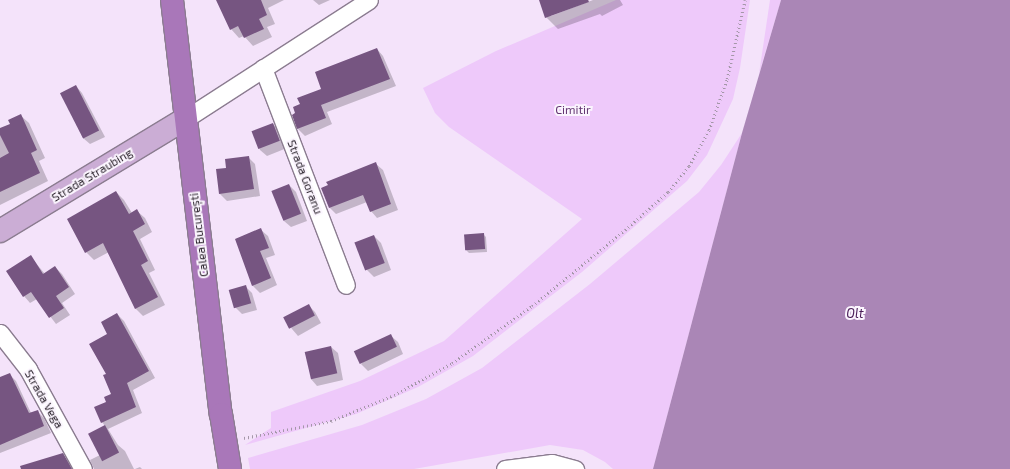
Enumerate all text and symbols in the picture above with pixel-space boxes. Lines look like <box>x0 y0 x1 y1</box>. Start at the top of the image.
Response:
park label: Cimitir <box>555 103 591 117</box>
street label: Strada Goranu <box>284 138 326 216</box>
street label: Strada Straubing <box>49 145 135 205</box>
street label: Calea București <box>187 192 211 278</box>
water label: Olt <box>846 305 864 321</box>
street label: Strada Vega <box>21 367 67 431</box>

